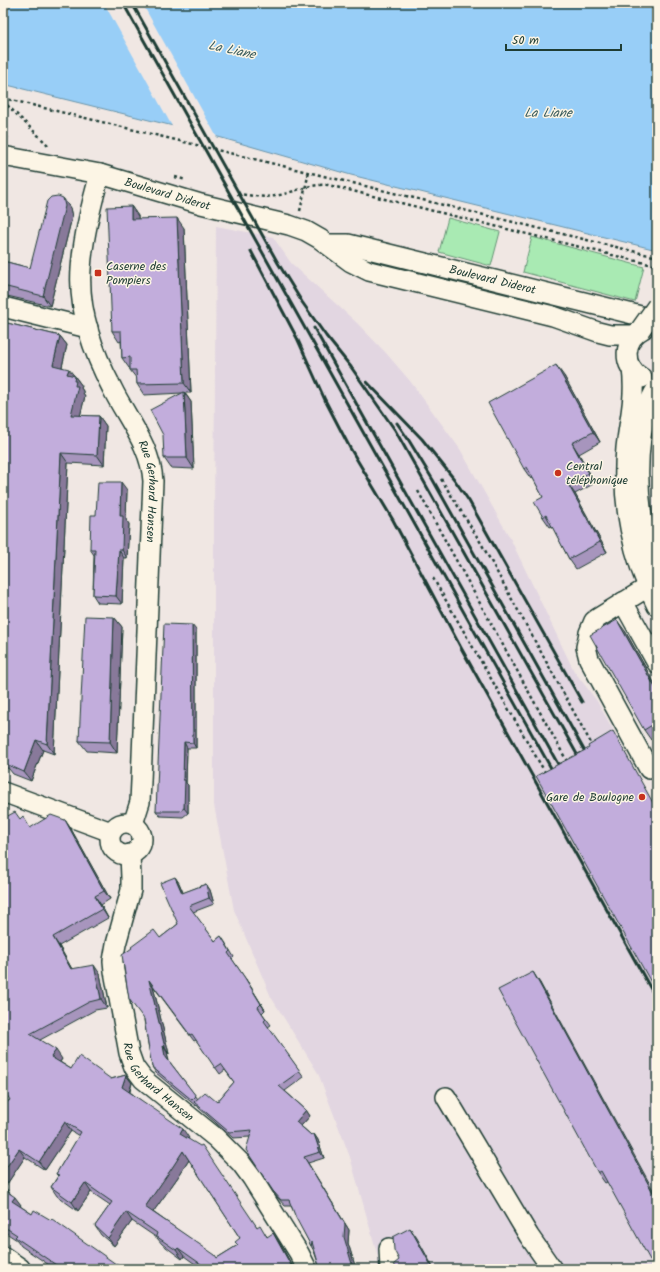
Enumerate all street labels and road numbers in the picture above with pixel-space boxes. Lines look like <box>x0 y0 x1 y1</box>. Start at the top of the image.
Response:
street label: Boulevard Diderot <box>122 173 213 216</box>
street label: Boulevard Diderot <box>447 260 538 300</box>
street label: Rue Gerhard Hansen <box>132 437 162 543</box>
street label: Rue Gerhard Hansen <box>117 1041 198 1127</box>

